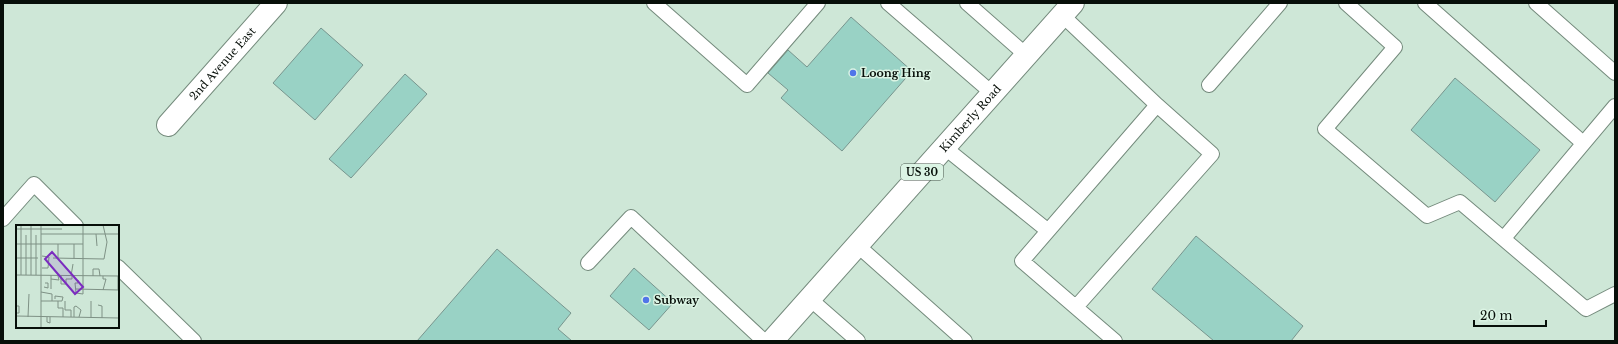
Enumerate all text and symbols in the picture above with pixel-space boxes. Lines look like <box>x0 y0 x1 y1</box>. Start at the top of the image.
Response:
street label: 2nd Avenue East <box>186 24 259 103</box>
place label: Loong Hing <box>861 66 931 80</box>
marker: Loong Hing <box>848 68 858 78</box>
street label: Kimberly Road <box>936 81 1004 155</box>
road number: US 30 <box>901 164 943 180</box>
inset map <box>16 225 119 328</box>
place label: Subway <box>654 293 700 307</box>
marker: Subway <box>641 295 651 305</box>
scale bar <box>1474 302 1546 328</box>
text: 20 m <box>1480 308 1512 323</box>

